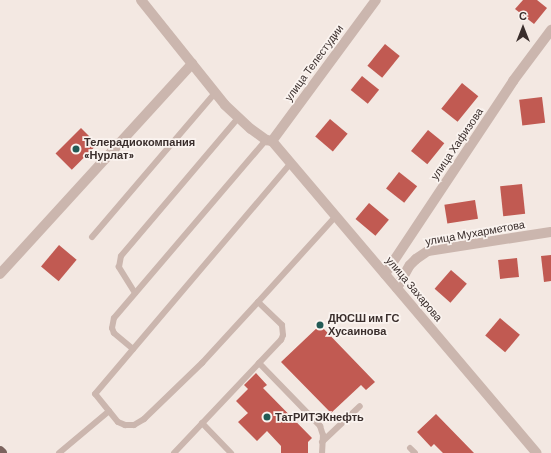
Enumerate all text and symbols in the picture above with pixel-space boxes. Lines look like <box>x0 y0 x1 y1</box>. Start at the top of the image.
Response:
north arrow <box>503 8 543 48</box>
text: С <box>519 9 527 22</box>
street label: улица Телестудии <box>282 22 346 104</box>
street label: улица Хафизова <box>428 106 486 182</box>
place label: Телерадиокомпания «Нурлат» <box>84 136 195 162</box>
marker: Телерадиокомпания «Нурлат» <box>71 144 81 154</box>
street label: улица Мухарметова <box>424 218 526 248</box>
street label: улица Захарова <box>383 254 445 324</box>
place label: ДЮСШ им ГС Хусаинова <box>328 312 399 338</box>
marker: ДЮСШ им ГС Хусаинова <box>315 320 325 330</box>
place label: ТатРИТЭКнефть <box>275 410 364 424</box>
marker: ТатРИТЭКнефть <box>262 412 272 422</box>

